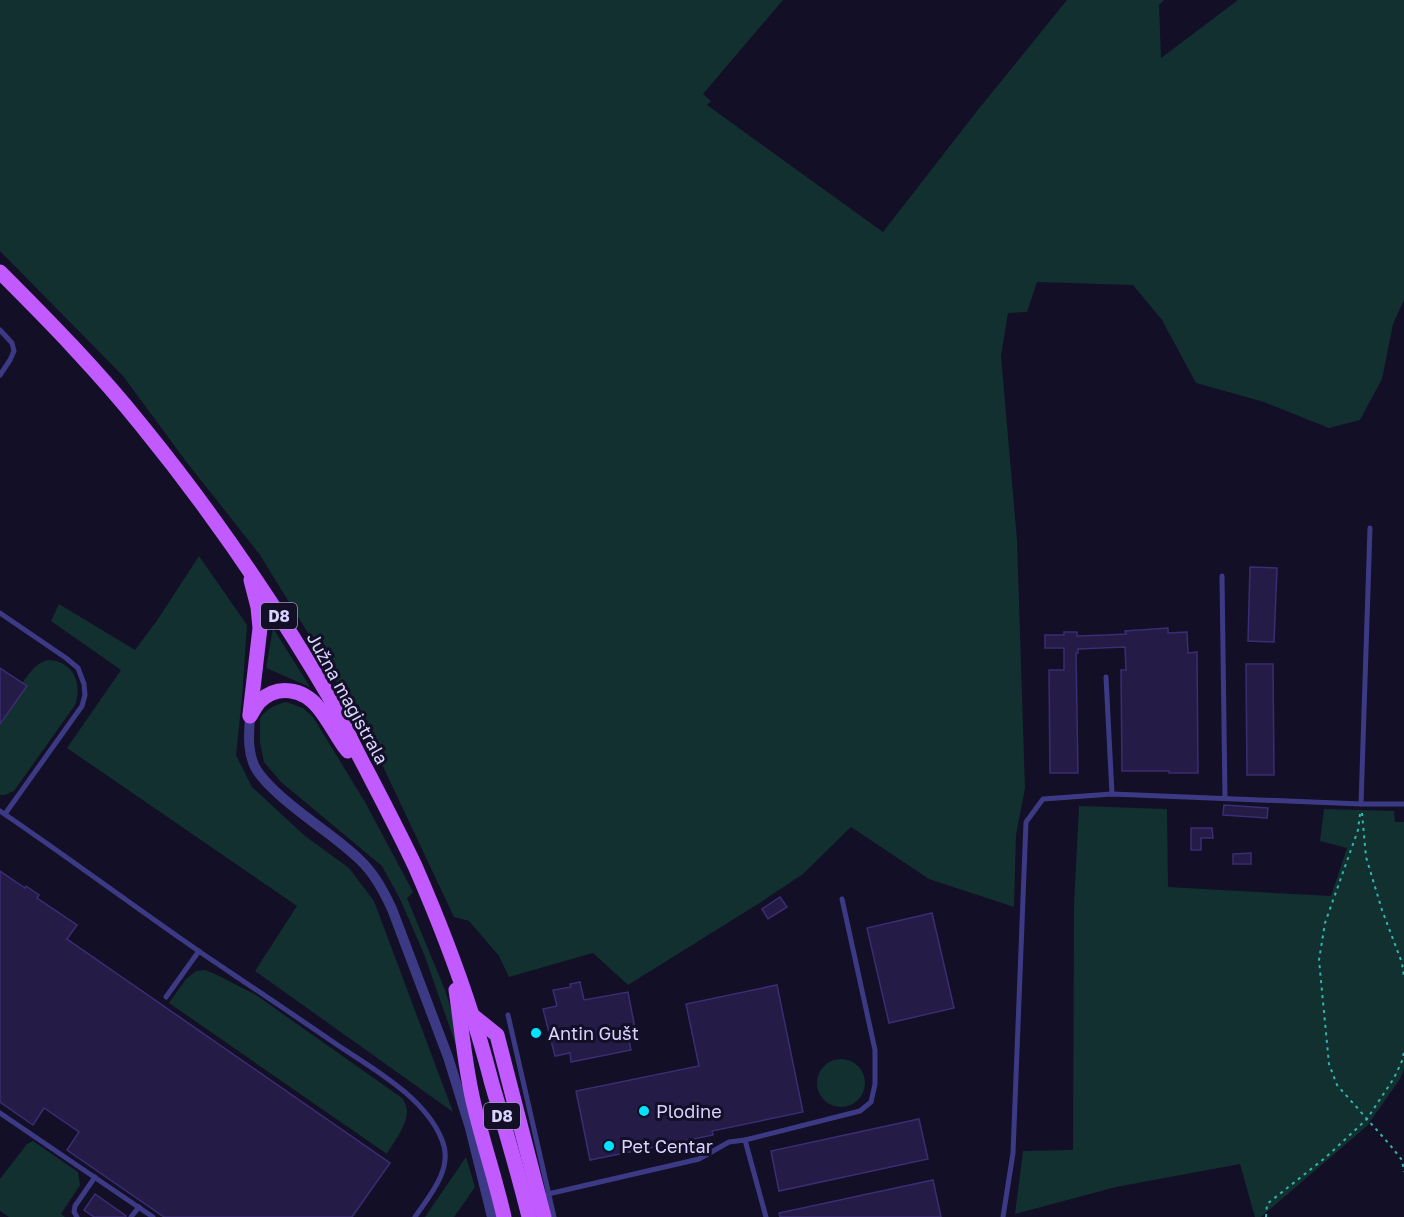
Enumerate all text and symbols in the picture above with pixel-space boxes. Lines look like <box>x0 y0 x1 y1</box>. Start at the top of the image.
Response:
road number: D8 <box>261 603 297 629</box>
street label: Južna magistrala <box>303 628 393 768</box>
place label: Antin Gušt <box>548 1022 639 1044</box>
marker: Antin Gušt <box>529 1026 543 1040</box>
place label: Plodine <box>656 1100 722 1122</box>
road number: D8 <box>484 1103 520 1129</box>
marker: Plodine <box>637 1104 651 1118</box>
place label: Pet Centar <box>621 1135 713 1157</box>
marker: Pet Centar <box>602 1139 616 1153</box>

